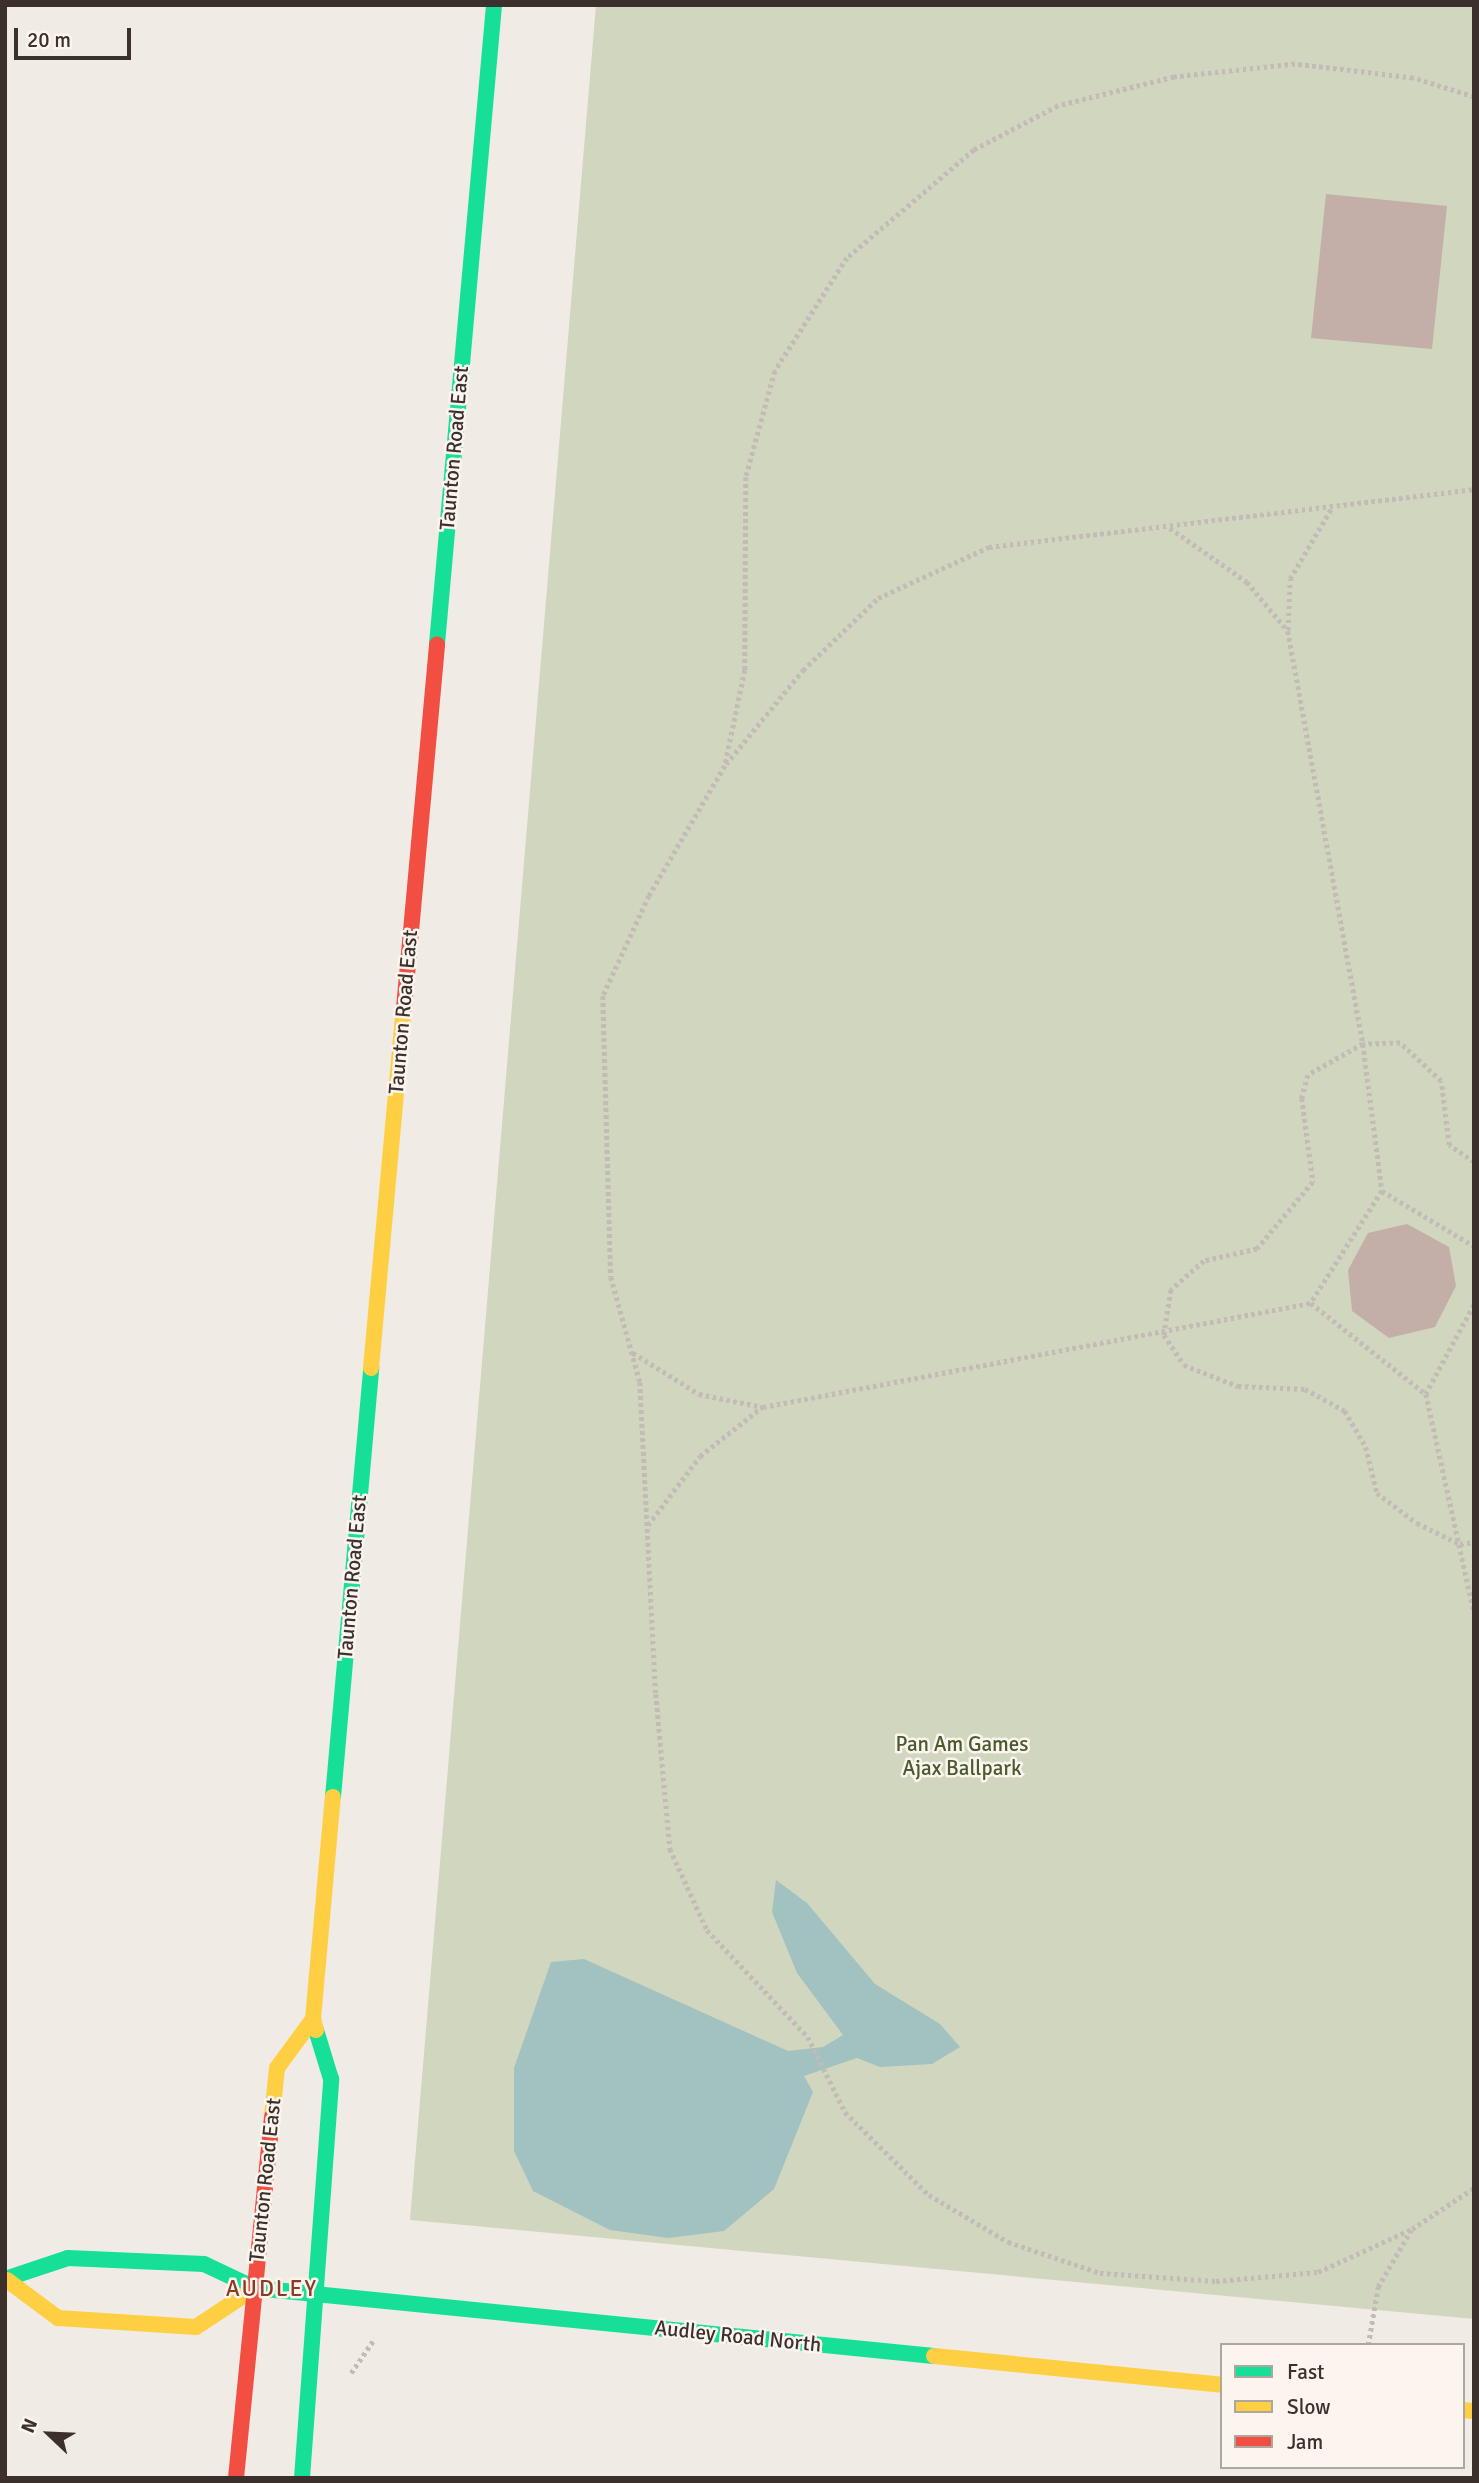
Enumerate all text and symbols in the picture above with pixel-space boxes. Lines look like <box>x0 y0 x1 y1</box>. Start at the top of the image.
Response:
scale bar <box>18 14 135 58</box>
text: 20 m <box>27 27 71 53</box>
street label: Taunton Road East <box>434 365 474 531</box>
street label: Taunton Road East <box>383 929 423 1095</box>
street label: Taunton Road East <box>332 1494 372 1660</box>
park label: Pan Am Games Ajax Ballpark <box>896 1731 1028 1781</box>
street label: Taunton Road East <box>244 2097 286 2263</box>
district label: AUDLEY <box>227 2275 317 2303</box>
street label: Audley Road North <box>653 2315 823 2357</box>
legend <box>1220 2343 1465 2469</box>
text: Fast <box>1287 2359 1324 2385</box>
text: Slow <box>1287 2394 1331 2420</box>
north arrow <box>14 2399 84 2469</box>
text: N <box>16 2415 43 2437</box>
text: Jam <box>1287 2429 1323 2455</box>

